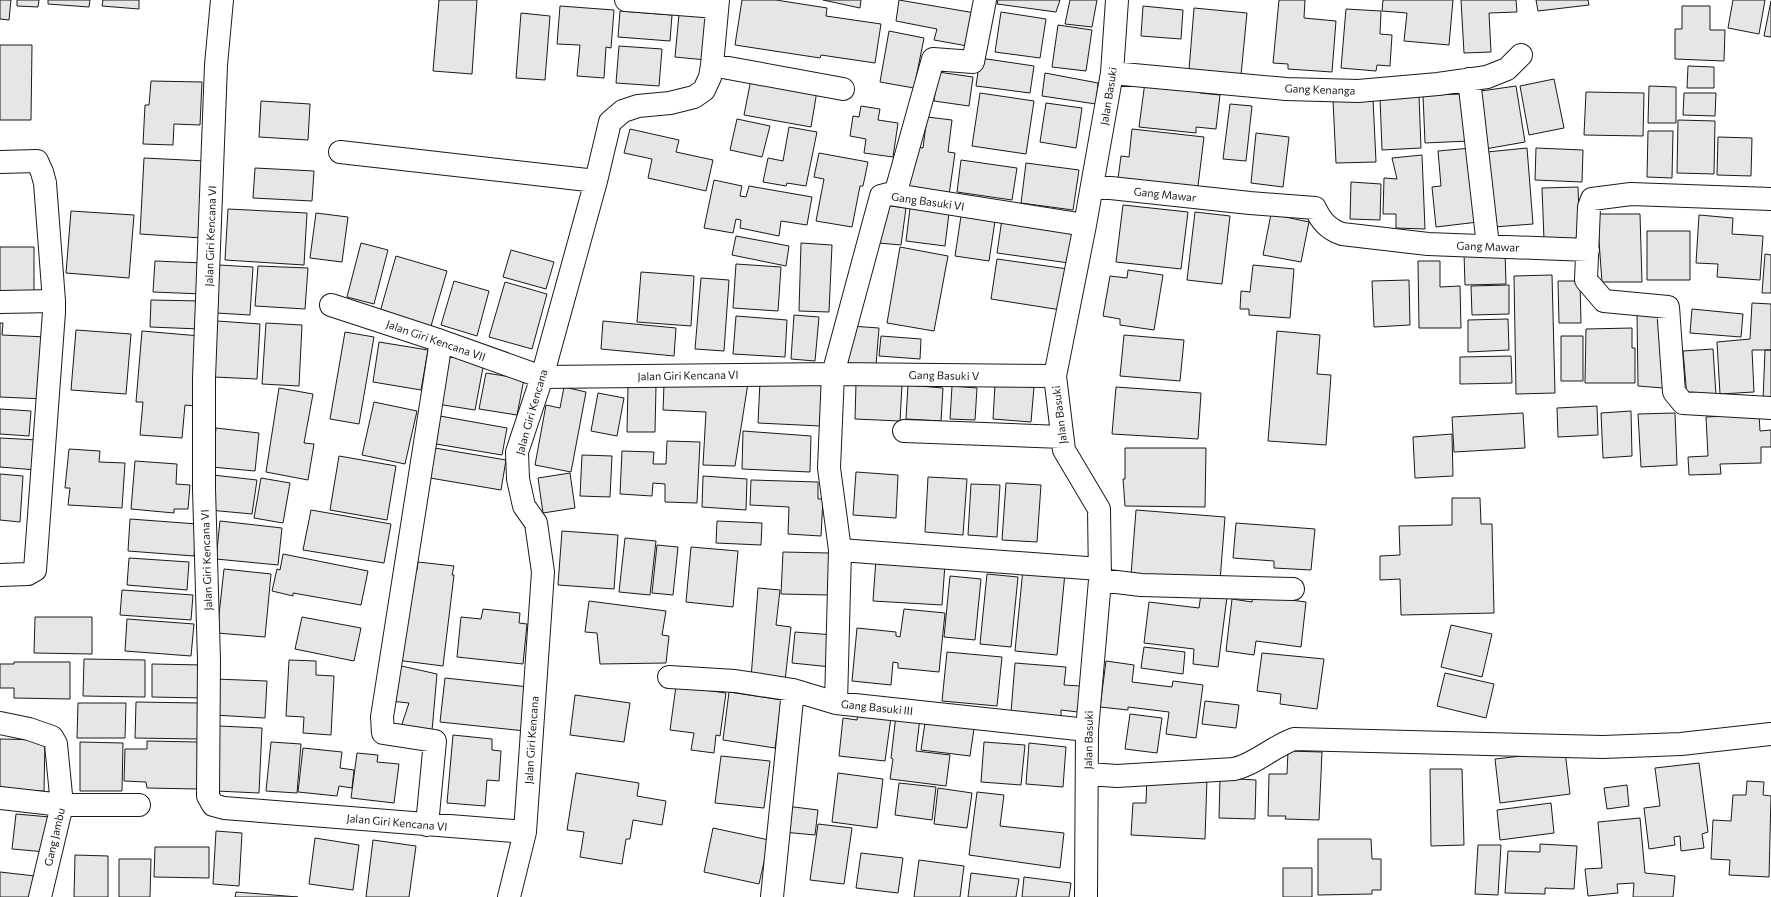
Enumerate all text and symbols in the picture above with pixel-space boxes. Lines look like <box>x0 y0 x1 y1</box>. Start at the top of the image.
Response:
street label: Jalan Basuki <box>1097 66 1120 126</box>
street label: Gang Kenanga <box>1284 81 1356 97</box>
street label: Gang Mawar <box>1133 184 1198 204</box>
street label: Jalan Giri Kencana VI <box>202 185 219 287</box>
street label: Gang Basuki VI <box>891 189 965 213</box>
street label: Gang Mawar <box>1456 238 1520 254</box>
street label: Jalan Giri Kencana VII <box>384 317 487 364</box>
street label: Jalan Giri Kencana <box>513 368 550 457</box>
street label: Jalan Giri Kencana VI <box>637 368 739 383</box>
street label: Gang Basuki V <box>909 368 980 382</box>
street label: Jalan Basuki <box>1049 385 1070 445</box>
street label: Jalan Giri Kencana VI <box>198 509 215 611</box>
street label: Jalan Giri Kencana <box>521 695 542 785</box>
street label: Gang Basuki III <box>840 697 914 717</box>
street label: Jalan Basuki <box>1081 710 1096 769</box>
street label: Gang Jambu <box>41 807 68 868</box>
street label: Jalan Giri Kencana VI <box>346 811 448 834</box>

